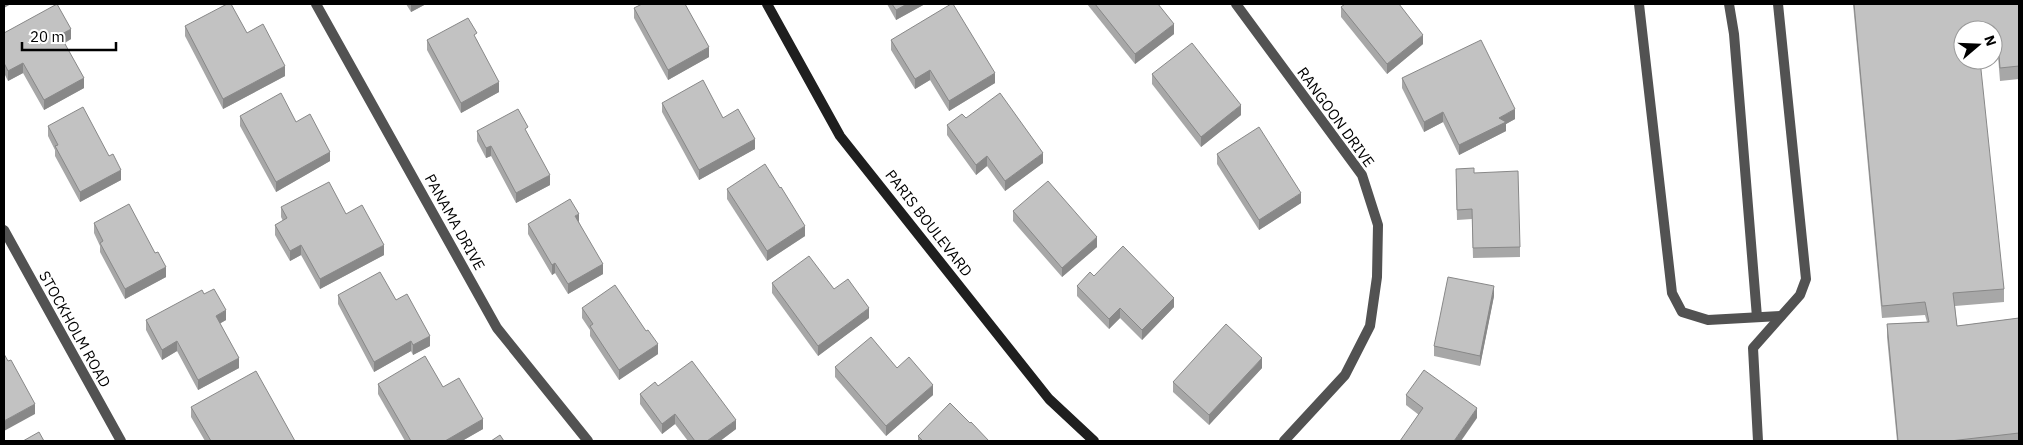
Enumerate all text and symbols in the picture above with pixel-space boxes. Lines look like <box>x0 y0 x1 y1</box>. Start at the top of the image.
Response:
scale bar <box>22 20 116 52</box>
north arrow <box>1953 20 2003 70</box>
text: 20 m <box>30 27 65 46</box>
text: N <box>1980 33 2000 48</box>
street label: RANGOON DRIVE <box>1293 63 1379 171</box>
street label: PARIS BOULEVARD <box>881 166 977 280</box>
street label: PANAMA DRIVE <box>421 171 489 273</box>
street label: STOCKHOLM ROAD <box>35 267 115 391</box>

